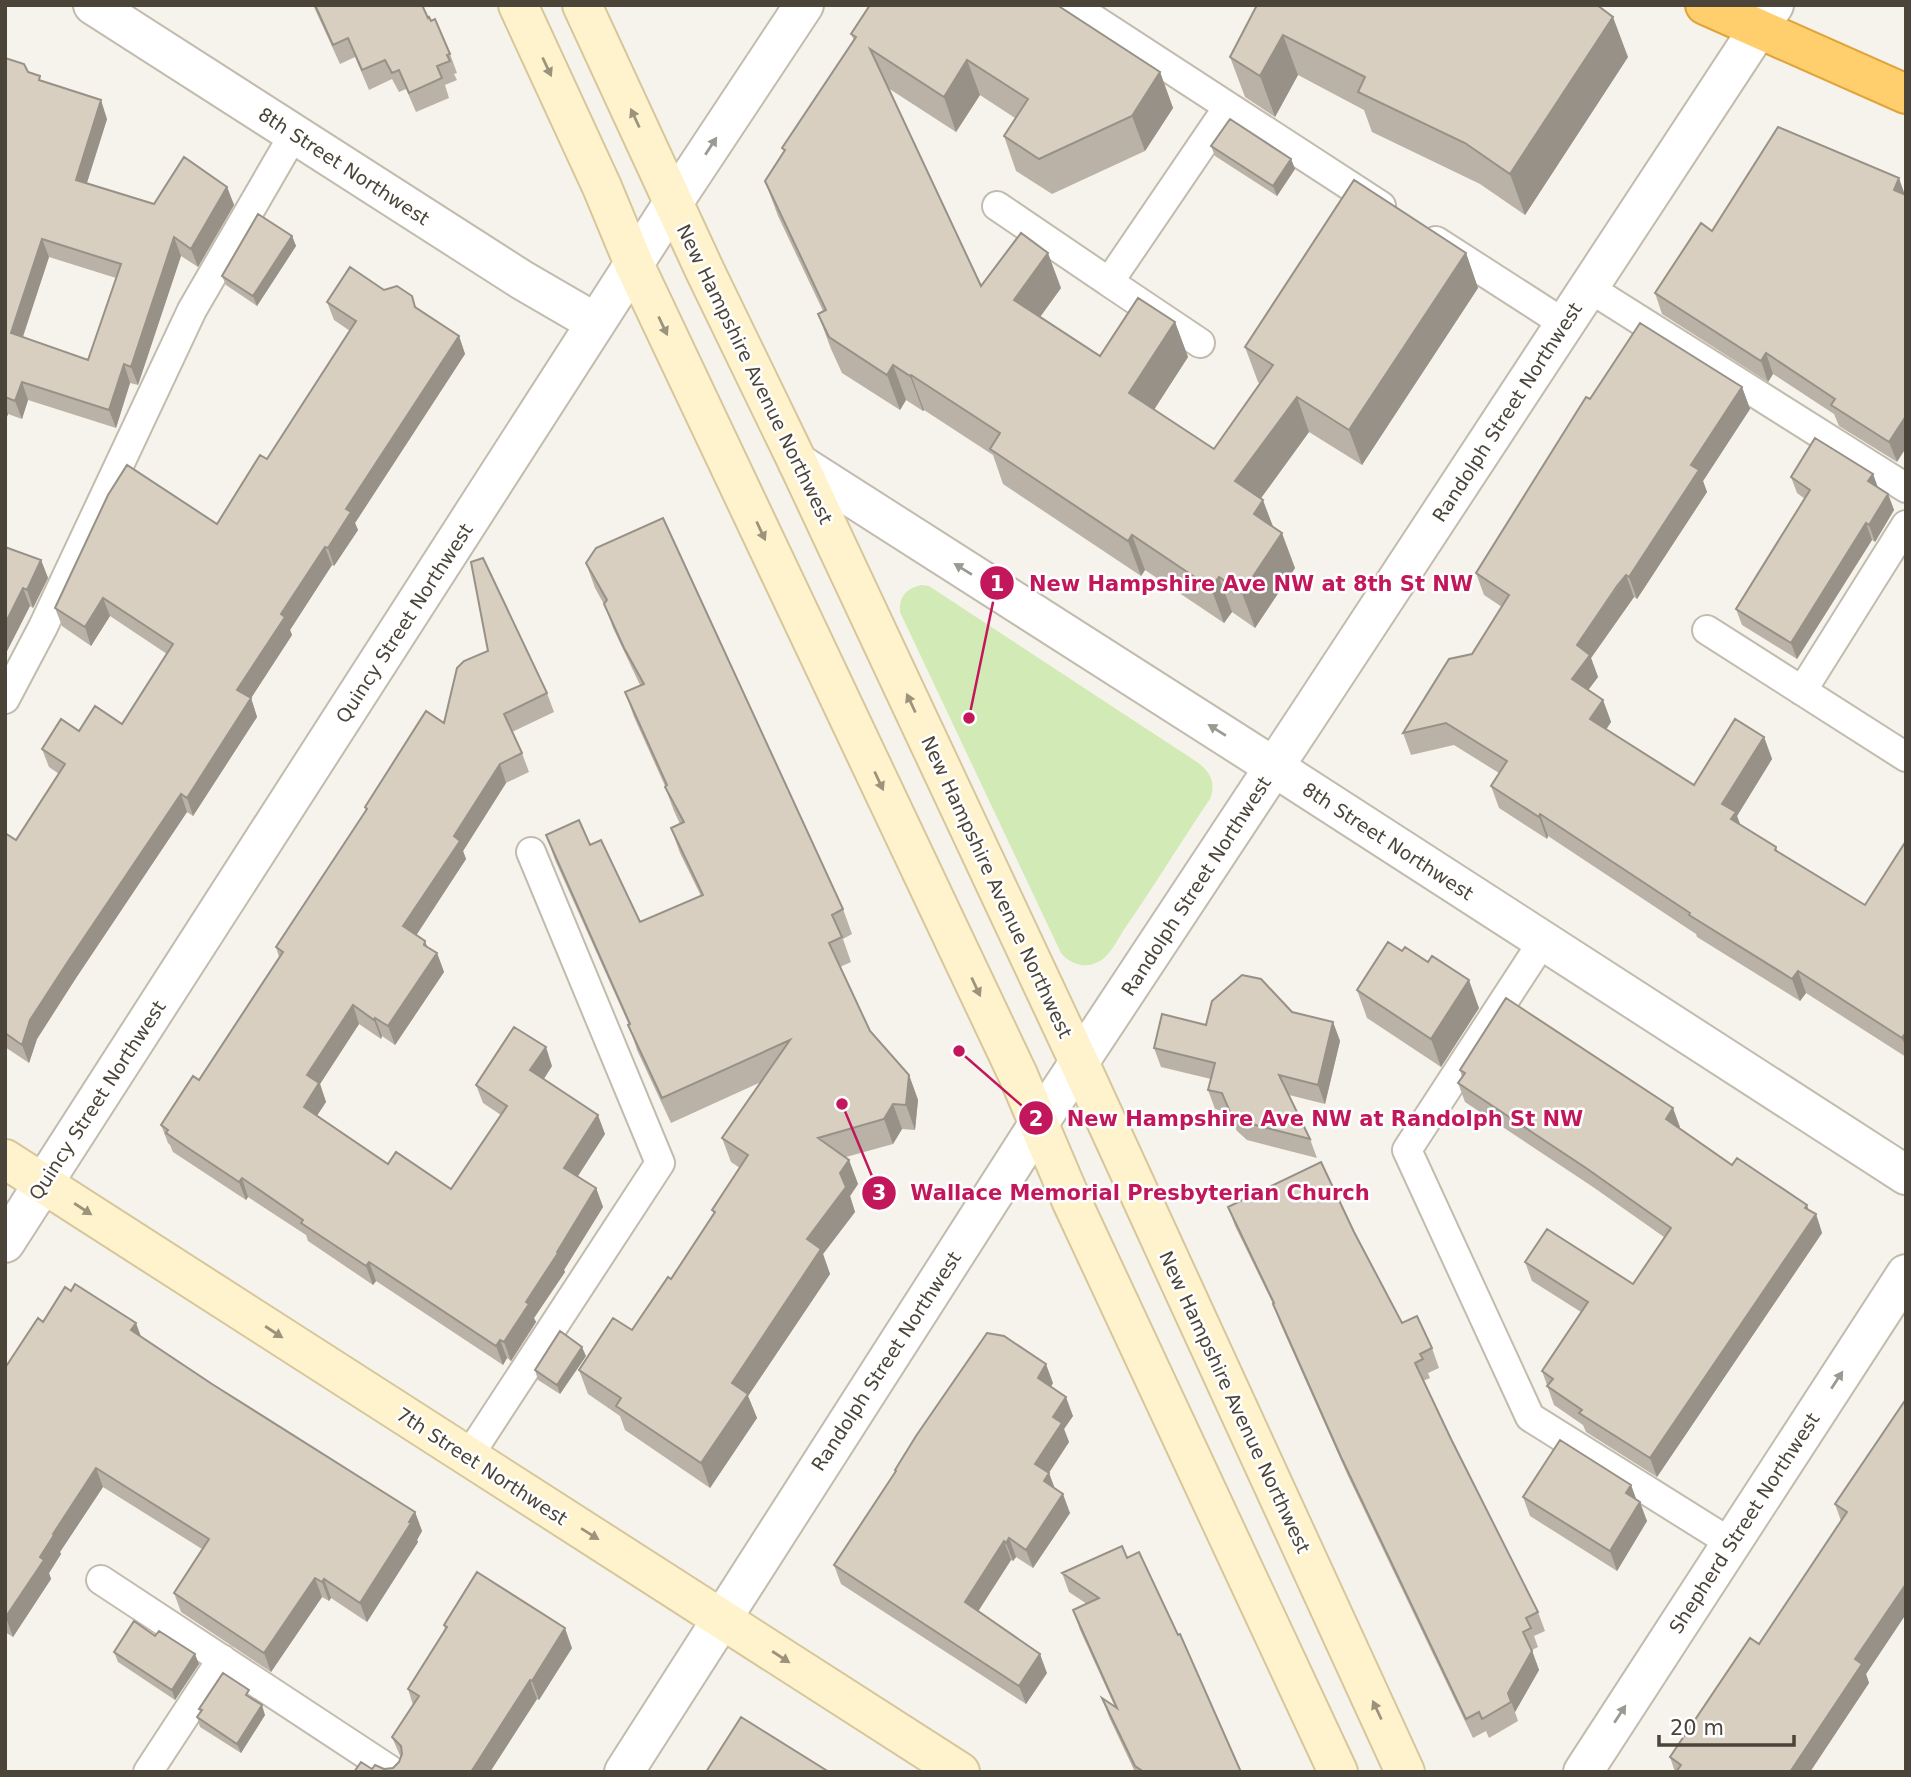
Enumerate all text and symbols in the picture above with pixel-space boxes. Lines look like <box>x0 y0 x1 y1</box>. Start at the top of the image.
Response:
one-way arrow <box>541 57 553 77</box>
street label: 8th Street Northwest <box>255 103 433 229</box>
one-way arrow <box>629 108 641 128</box>
one-way arrow <box>704 137 718 155</box>
street label: New Hampshire Avenue Northwest <box>673 221 837 527</box>
street label: Randolph Street Northwest <box>1428 298 1586 526</box>
one-way arrow <box>658 315 669 336</box>
street label: Quincy Street Northwest <box>331 519 477 727</box>
one-way arrow <box>755 521 766 541</box>
one-way arrow <box>953 562 972 575</box>
callout: New Hampshire Ave NW at 8th St NW <box>980 562 1487 604</box>
text: 1 <box>990 572 1004 596</box>
text: New Hampshire Ave NW at 8th St NW <box>1029 572 1473 596</box>
one-way arrow <box>905 693 916 713</box>
one-way arrow <box>1207 724 1226 737</box>
street label: New Hampshire Avenue Northwest <box>917 732 1077 1042</box>
one-way arrow <box>873 771 885 791</box>
street label: Randolph Street Northwest <box>1117 772 1275 1000</box>
street label: 8th Street Northwest <box>1299 778 1477 904</box>
one-way arrow <box>971 977 982 997</box>
street label: Quincy Street Northwest <box>24 996 170 1204</box>
callout: New Hampshire Ave NW at Randolph St NW <box>1018 1097 1598 1139</box>
text: 2 <box>1029 1107 1043 1131</box>
text: New Hampshire Ave NW at Randolph St NW <box>1067 1107 1583 1131</box>
callout: Wallace Memorial Presbyterian Church <box>861 1172 1384 1214</box>
text: 3 <box>872 1181 886 1205</box>
text: Wallace Memorial Presbyterian Church <box>910 1181 1370 1205</box>
one-way arrow <box>74 1202 93 1215</box>
street label: Randolph Street Northwest <box>807 1247 965 1475</box>
street label: New Hampshire Avenue Northwest <box>1155 1247 1315 1557</box>
one-way arrow <box>265 1325 284 1338</box>
one-way arrow <box>1830 1371 1844 1389</box>
street label: 7th Street Northwest <box>393 1403 571 1529</box>
street label: Shepherd Street Northwest <box>1664 1409 1824 1637</box>
one-way arrow <box>580 1528 599 1541</box>
one-way arrow <box>772 1650 791 1663</box>
one-way arrow <box>1371 1700 1383 1720</box>
scale bar <box>1659 1704 1794 1748</box>
one-way arrow <box>1613 1705 1626 1724</box>
text: 20 m <box>1670 1716 1724 1740</box>

